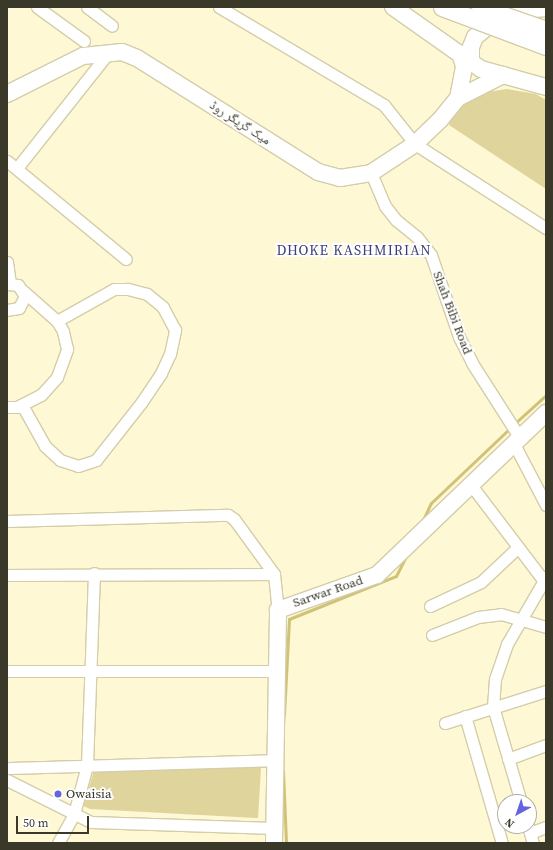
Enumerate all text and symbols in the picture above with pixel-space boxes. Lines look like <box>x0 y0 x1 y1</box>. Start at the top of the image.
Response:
street label: میک گریگر روڈ <box>207 98 273 148</box>
district label: DHOKE KASHMIRIAN <box>276 242 432 258</box>
street label: Shah Bibi Road <box>429 269 475 357</box>
street label: Sarwar Road <box>291 573 365 611</box>
place label: Owaisia <box>66 786 112 802</box>
marker: Owaisia <box>53 789 63 799</box>
north arrow <box>497 794 537 834</box>
scale bar <box>18 808 91 834</box>
text: N <box>502 814 518 831</box>
text: 50 m <box>23 815 49 831</box>

